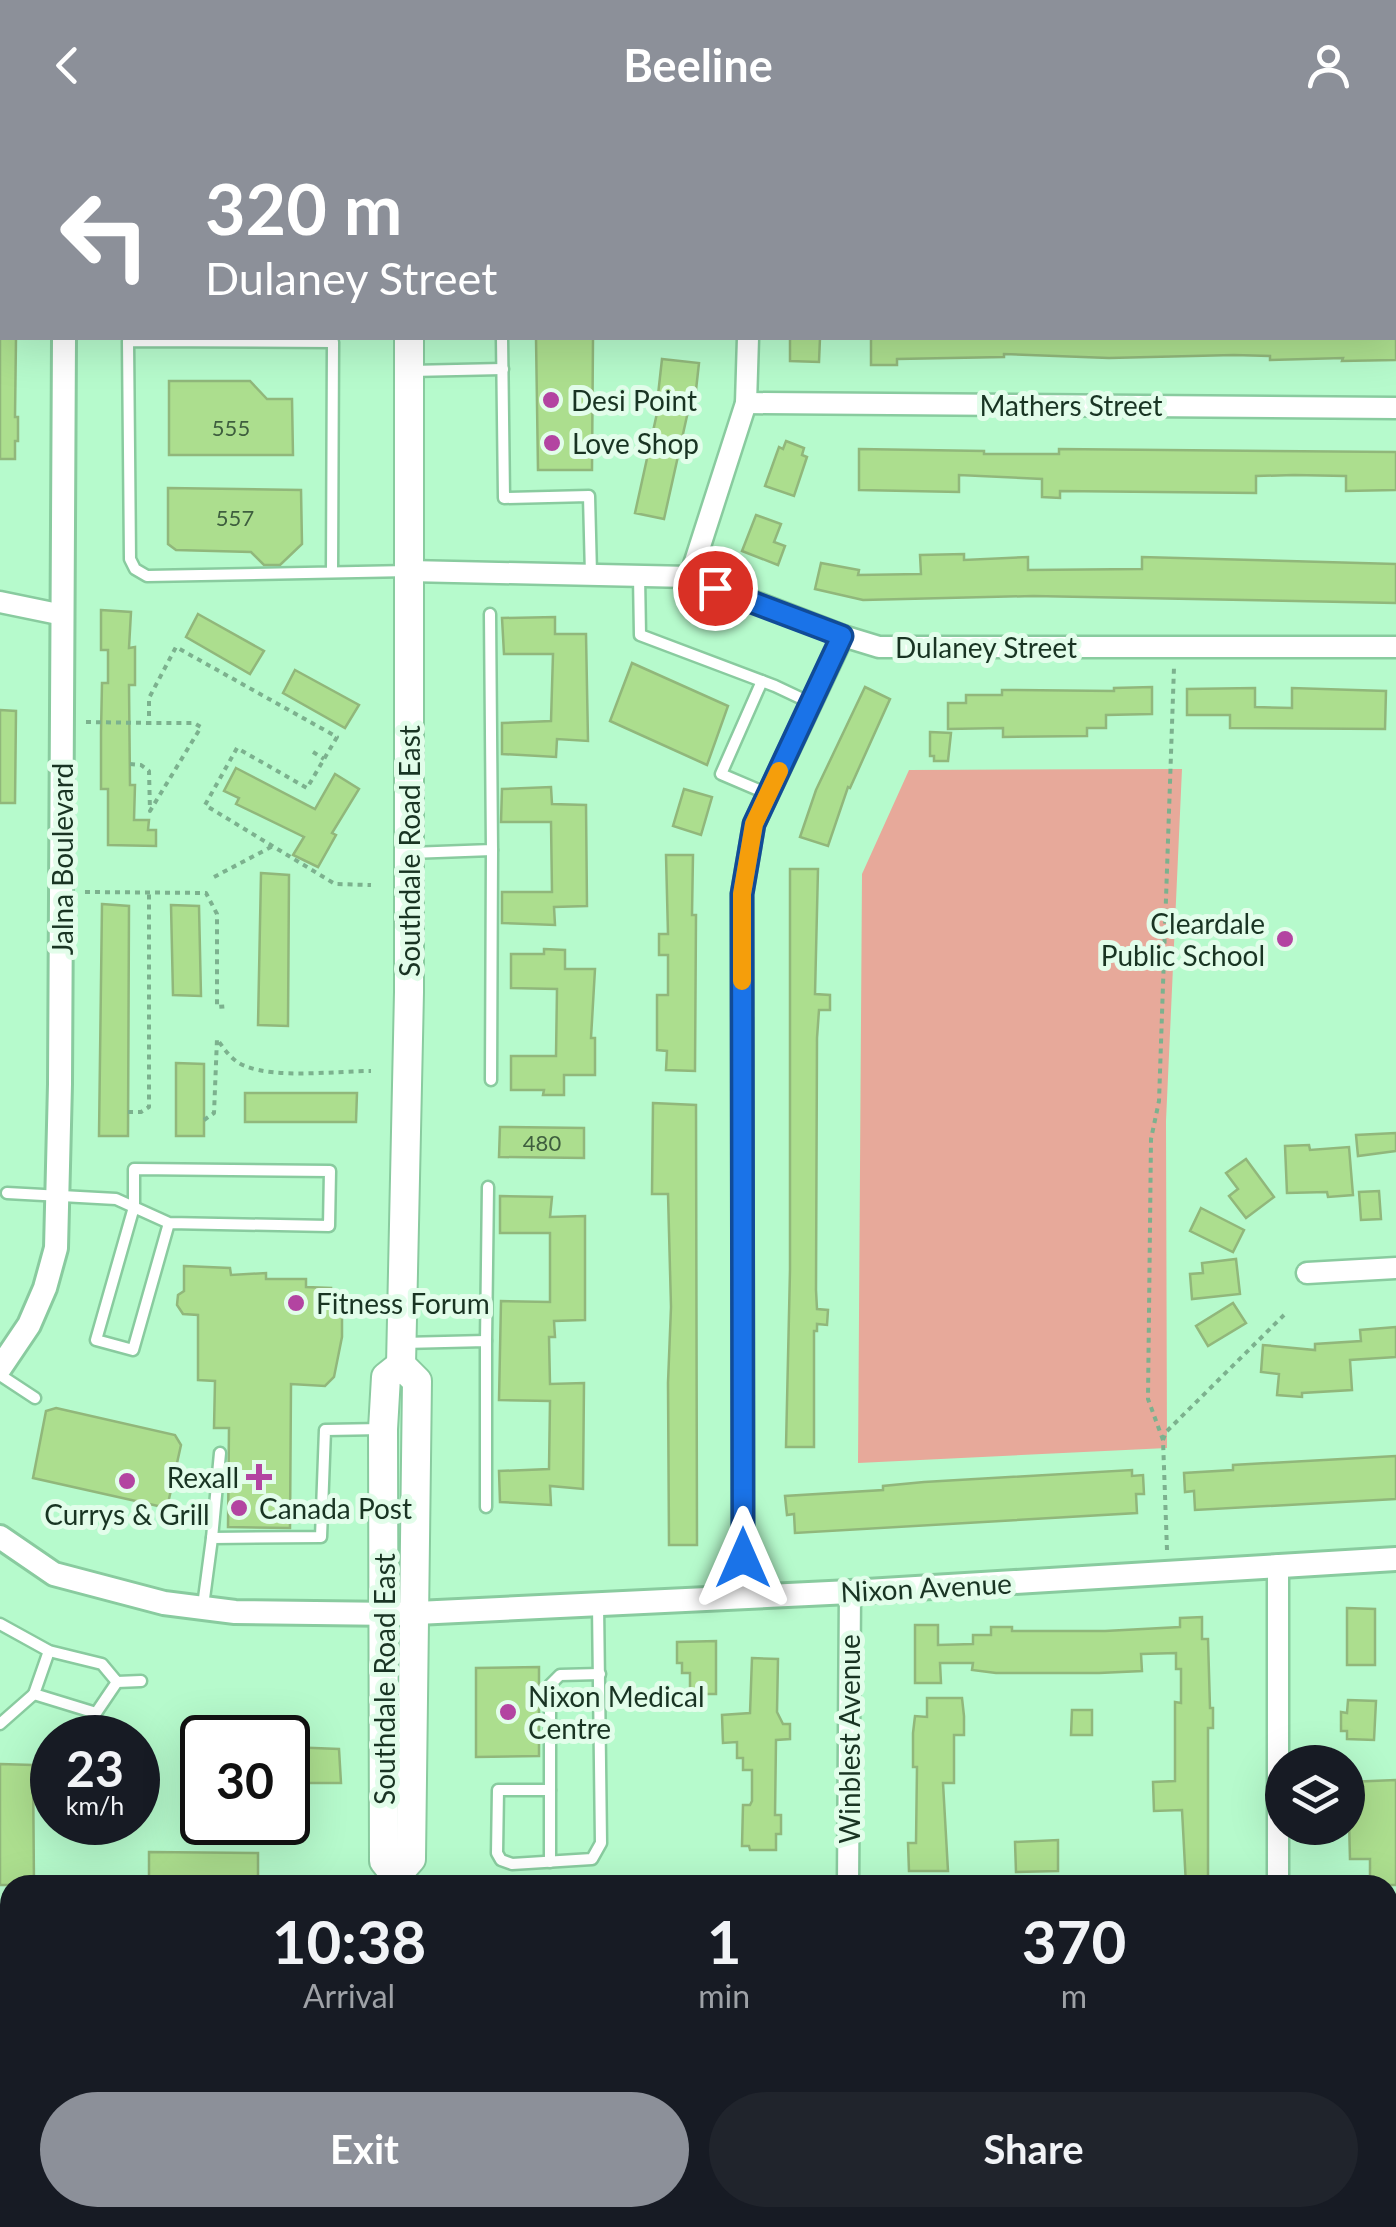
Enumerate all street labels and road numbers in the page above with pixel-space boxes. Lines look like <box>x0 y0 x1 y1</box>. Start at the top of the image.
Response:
street label: Mathers Street <box>980 388 1162 422</box>
street label: Dulaney Street <box>895 630 1077 664</box>
street label: Southdale Road East <box>392 725 426 977</box>
street label: Jalna Boulevard <box>45 763 79 955</box>
street label: Southdale Road East <box>367 1553 401 1805</box>
street label: Nixon Avenue <box>839 1566 1013 1608</box>
street label: Winblest Avenue <box>832 1634 866 1844</box>

